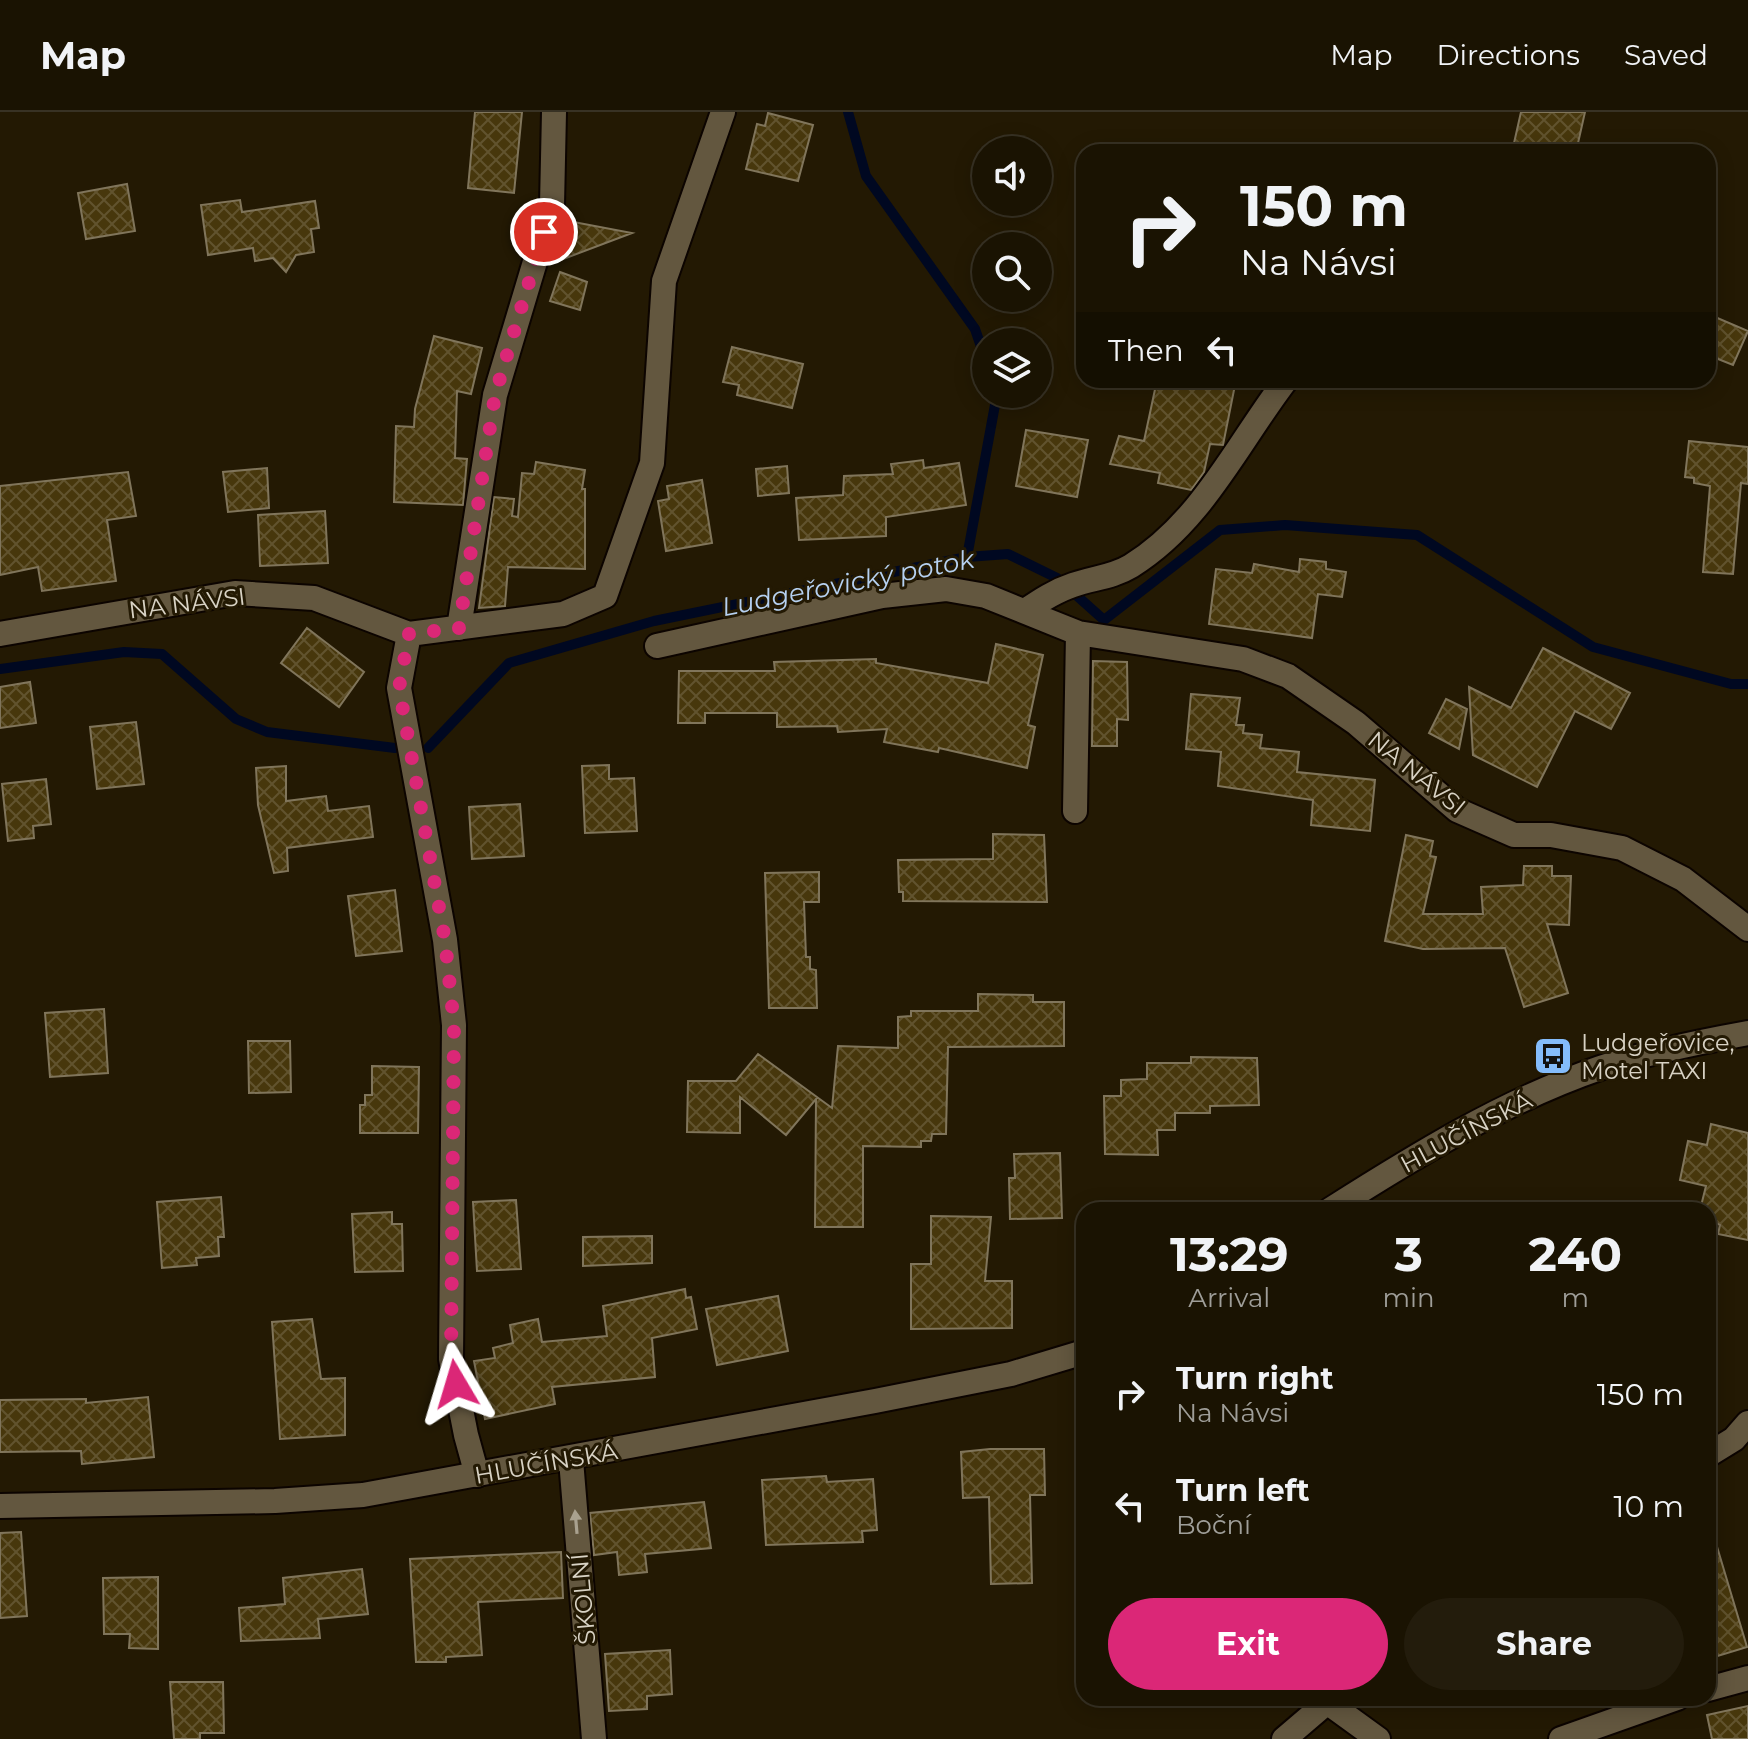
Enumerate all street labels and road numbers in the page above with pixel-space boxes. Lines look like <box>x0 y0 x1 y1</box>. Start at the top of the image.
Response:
street label: NA NÁVSI <box>127 581 247 625</box>
street label: NA NÁVSI <box>1362 725 1472 821</box>
street label: HLUČÍNSKÁ <box>1395 1085 1537 1179</box>
street label: HLUČÍNSKÁ <box>472 1436 620 1490</box>
street label: ŠKOLNÍ <box>564 1551 601 1646</box>

